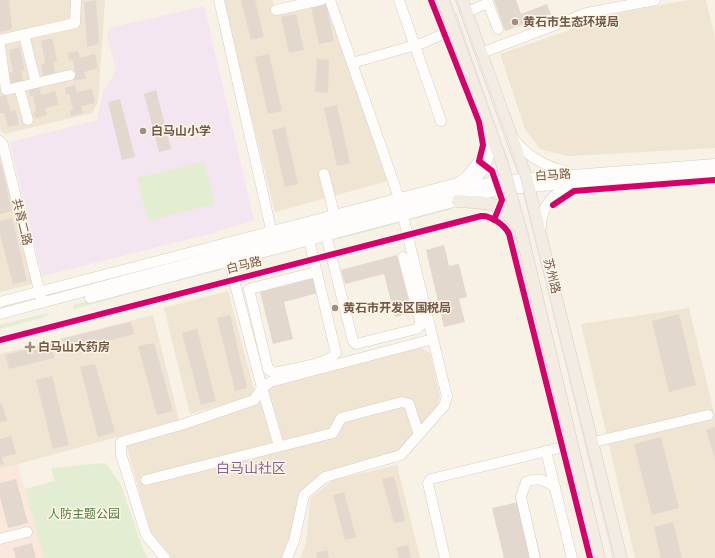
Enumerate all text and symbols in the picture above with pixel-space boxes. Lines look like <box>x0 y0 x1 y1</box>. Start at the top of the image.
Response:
place label: 黄石市生态环境局 <box>523 15 619 29</box>
marker: 黄石市生态环境局 <box>510 17 520 27</box>
place label: 白马山小学 <box>151 124 211 138</box>
marker: 白马山小学 <box>138 126 148 136</box>
street label: 白马路 <box>535 167 571 183</box>
street label: 共青二路 <box>9 197 35 247</box>
street label: 白马路 <box>225 254 263 276</box>
street label: 苏州路 <box>541 257 563 295</box>
place label: 黄石市开发区国税局 <box>343 301 451 315</box>
marker: 黄石市开发区国税局 <box>330 303 340 313</box>
place label: 白马山大药房 <box>38 340 110 354</box>
marker: 白马山大药房 <box>25 342 35 352</box>
district label: 白马山社区 <box>216 460 286 477</box>
park label: 人防主题公园 <box>48 507 120 521</box>

